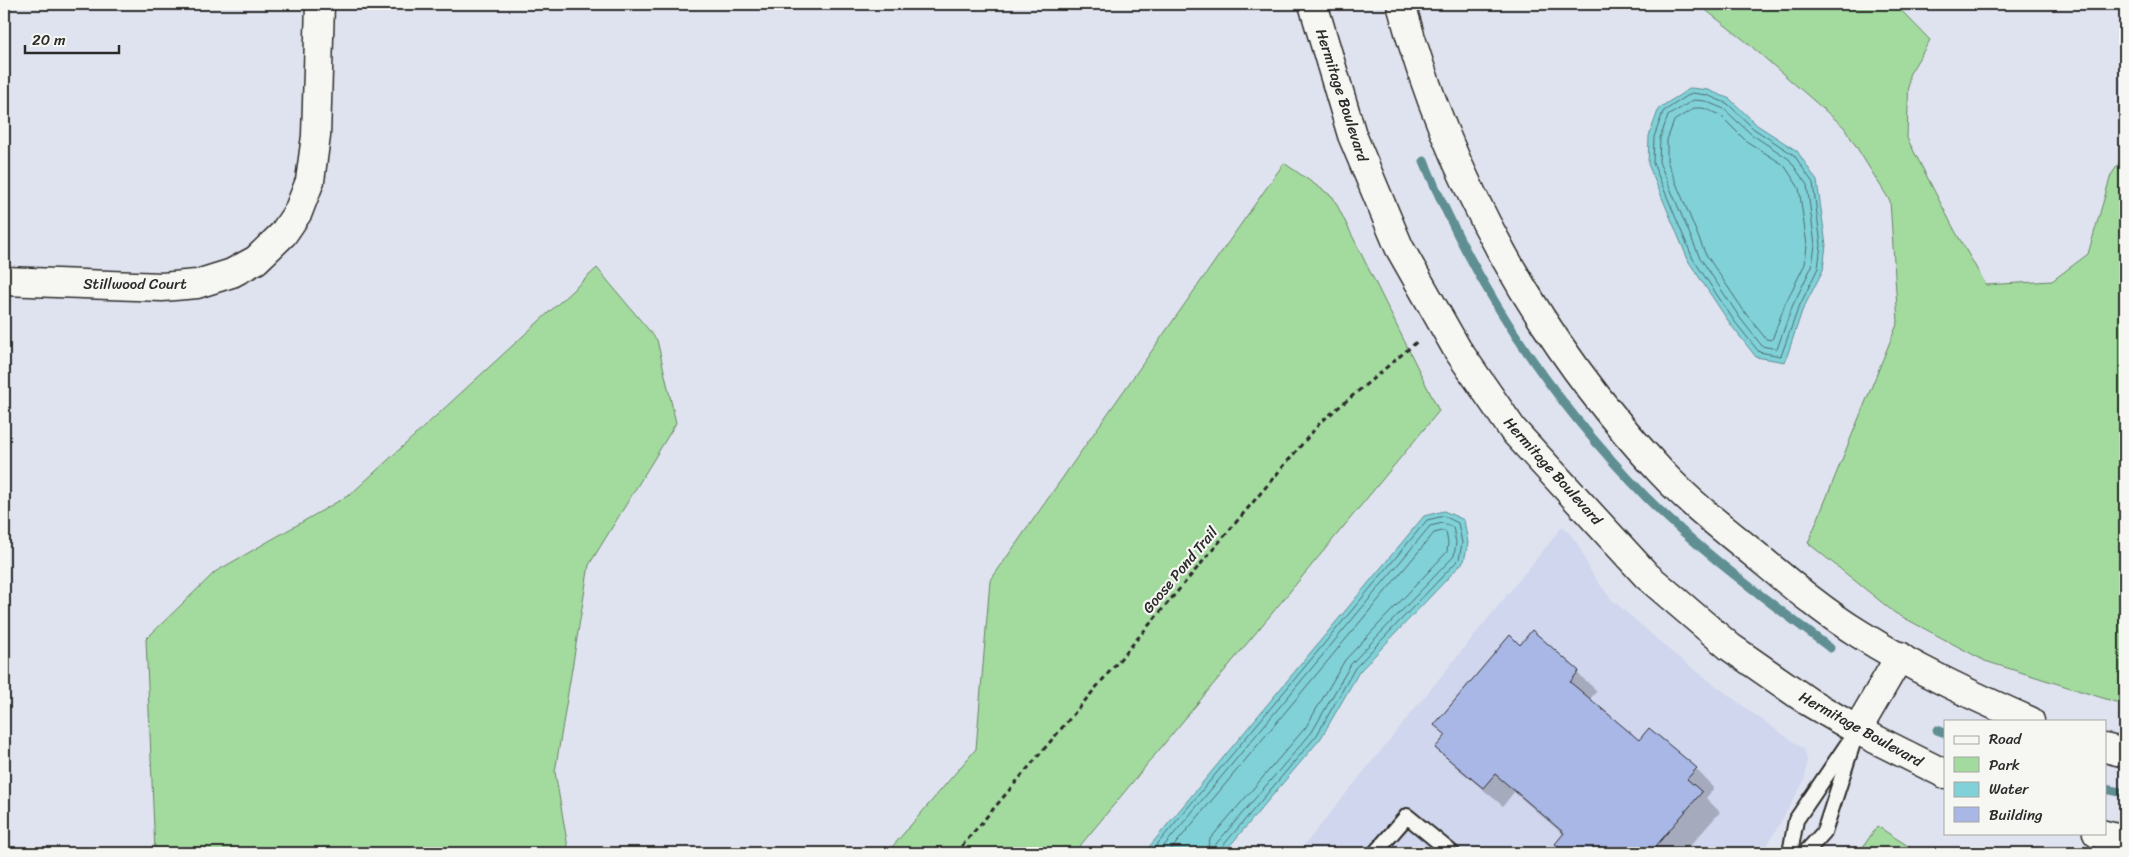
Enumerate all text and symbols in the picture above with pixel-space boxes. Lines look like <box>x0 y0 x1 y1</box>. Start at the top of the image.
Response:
scale bar <box>25 22 119 54</box>
street label: Hermitage Boulevard <box>1308 25 1376 166</box>
text: 20 m <box>32 27 66 53</box>
street label: Stillwood Court <box>83 271 187 297</box>
street label: Hermitage Boulevard <box>1497 411 1610 532</box>
street label: Goose Pond Trail <box>1136 520 1225 619</box>
street label: Hermitage Boulevard <box>1794 684 1929 774</box>
legend <box>1944 720 2106 834</box>
text: Road <box>1989 726 2022 752</box>
text: Park <box>1989 752 2020 778</box>
text: Water <box>1989 776 2029 802</box>
text: Building <box>1989 802 2043 828</box>

